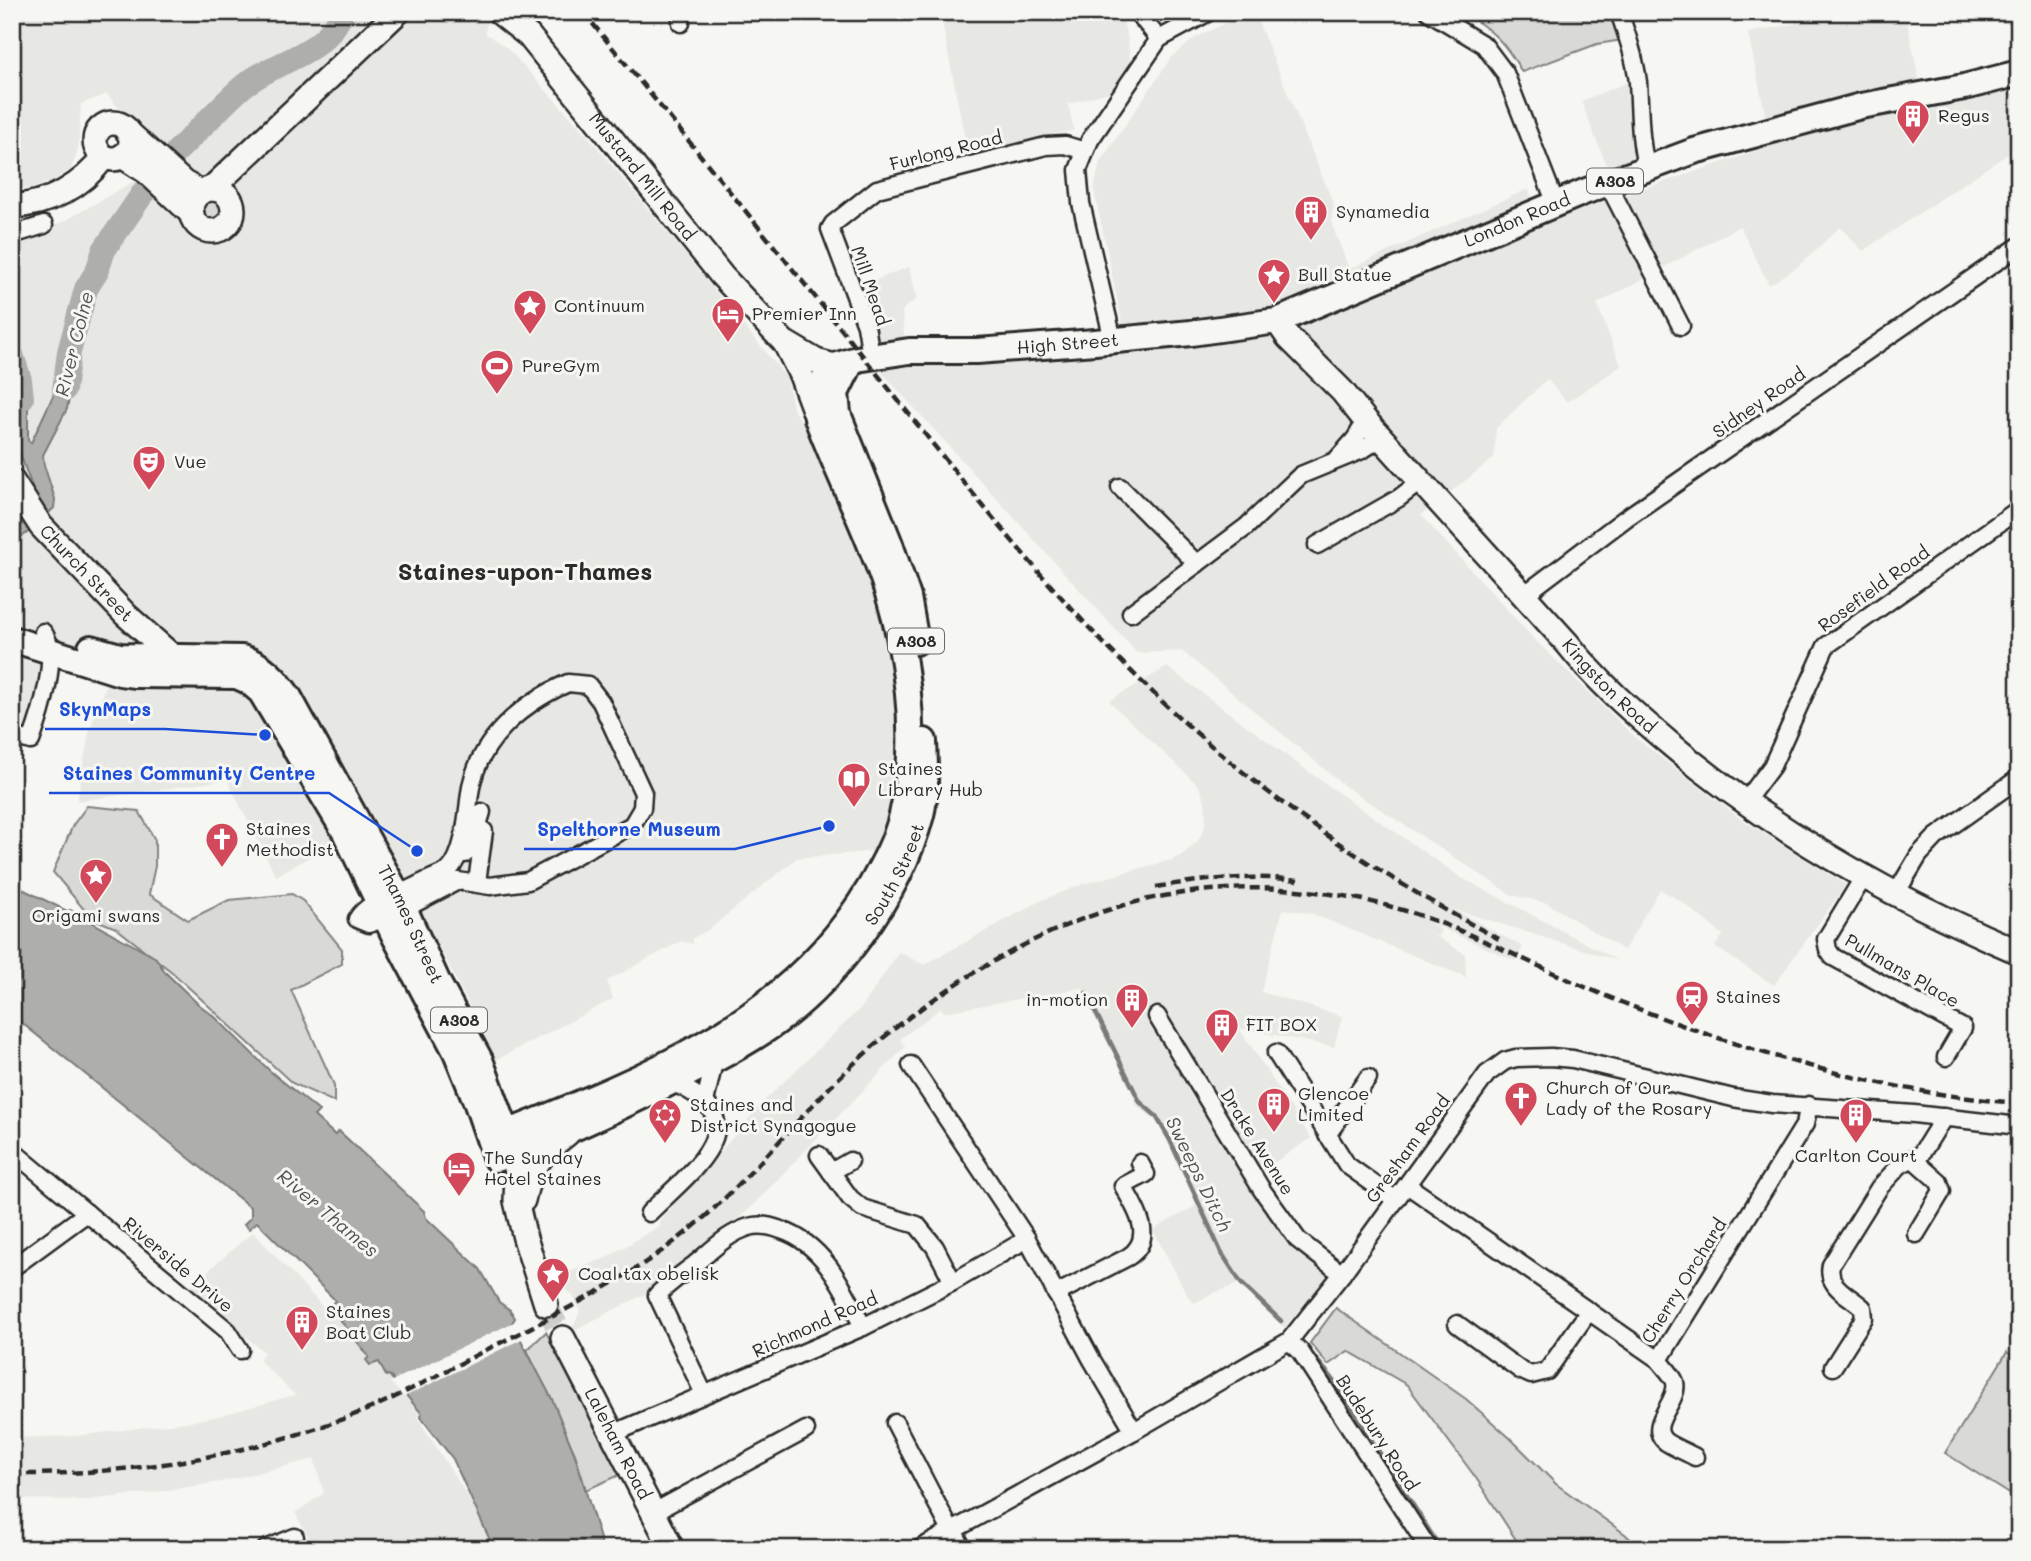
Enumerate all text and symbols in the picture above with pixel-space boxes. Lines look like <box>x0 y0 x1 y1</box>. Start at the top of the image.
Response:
building icon: Regus <box>1894 97 1932 146</box>
place label: Regus <box>1938 103 1990 127</box>
street label: Mustard Mill Road <box>584 107 702 245</box>
street label: Furlong Road <box>887 124 1005 176</box>
road number: A308 <box>1587 168 1643 194</box>
street label: London Road <box>1460 186 1573 252</box>
building icon: Synamedia <box>1292 193 1330 242</box>
place label: Synamedia <box>1336 199 1430 223</box>
street label: Mill Mead <box>846 243 896 329</box>
place icon: Bull Statue <box>1255 256 1293 305</box>
place label: Bull Statue <box>1298 262 1392 286</box>
place icon: Continuum <box>511 287 549 336</box>
water label: River Colne <box>48 289 99 399</box>
place label: Continuum <box>554 293 645 317</box>
hotel icon: Premier Inn <box>709 295 747 344</box>
place label: Premier Inn <box>752 301 857 325</box>
street label: High Street <box>1016 327 1120 359</box>
sports icon: PureGym <box>478 347 516 396</box>
place label: PureGym <box>522 353 600 377</box>
street label: Sidney Road <box>1707 361 1810 443</box>
theatre icon: Vue <box>130 443 168 492</box>
place label: Vue <box>174 449 207 473</box>
street label: Church Street <box>35 519 139 627</box>
street label: Rosefield Road <box>1813 540 1934 637</box>
district label: Staines-upon-Thames <box>398 555 652 586</box>
road number: A308 <box>888 628 944 654</box>
street label: Kingston Road <box>1557 633 1662 738</box>
callout: SkynMaps <box>45 689 165 729</box>
text: SkynMaps <box>59 696 151 721</box>
callout: Staines Community Centre <box>49 753 329 793</box>
place label: Staines Library Hub <box>878 756 983 801</box>
text: Staines Community Centre <box>63 760 315 785</box>
library icon: Staines Library Hub <box>835 760 873 809</box>
callout: Spelthorne Museum <box>524 809 735 849</box>
place label: Staines Methodist <box>246 816 334 861</box>
text: Spelthorne Museum <box>537 816 721 841</box>
church icon: Staines Methodist <box>203 820 241 869</box>
street label: South Street <box>858 820 929 930</box>
place icon: Origami swans <box>77 856 115 905</box>
street label: Thames Street <box>373 860 450 987</box>
place label: Origami swans <box>32 903 160 927</box>
street label: Pullmans Place <box>1841 928 1964 1013</box>
station icon: Staines <box>1673 978 1711 1027</box>
building icon: in-motion <box>1113 981 1151 1030</box>
place label: Staines <box>1716 984 1781 1008</box>
place label: in-motion <box>1026 987 1108 1011</box>
building icon: FIT BOX <box>1203 1006 1241 1055</box>
road number: A308 <box>431 1008 487 1032</box>
place label: FIT BOX <box>1246 1012 1317 1036</box>
place label: Church of Our Lady of the Rosary <box>1546 1075 1712 1120</box>
church icon: Church of Our Lady of the Rosary <box>1502 1079 1540 1128</box>
place label: Glencoe Limited <box>1298 1081 1369 1126</box>
street label: Drake Avenue <box>1216 1084 1300 1199</box>
building icon: Glencoe Limited <box>1255 1085 1293 1134</box>
street label: Gresham Road <box>1360 1089 1455 1207</box>
place label: Staines and District Synagogue <box>690 1092 857 1137</box>
synagogue icon: Staines and District Synagogue <box>646 1096 684 1145</box>
building icon: Carlton Court <box>1837 1096 1875 1145</box>
water label: Sweeps Ditch <box>1161 1112 1238 1235</box>
place label: Carlton Court <box>1795 1143 1917 1167</box>
place label: The Sunday Hotel Staines <box>484 1145 602 1190</box>
hotel icon: The Sunday Hotel Staines <box>440 1149 478 1198</box>
water label: River Thames <box>273 1163 384 1262</box>
street label: Riverside Drive <box>118 1211 239 1317</box>
street label: Cherry Orchard <box>1635 1213 1731 1347</box>
place icon: Coal tax obelisk <box>534 1255 572 1304</box>
place label: Coal tax obelisk <box>578 1261 719 1285</box>
street label: Richmond Road <box>748 1286 881 1362</box>
place label: Staines Boat Club <box>326 1299 411 1344</box>
building icon: Staines Boat Club <box>283 1303 321 1352</box>
street label: Budebury Road <box>1331 1370 1424 1495</box>
street label: Laleham Road <box>580 1383 657 1503</box>

